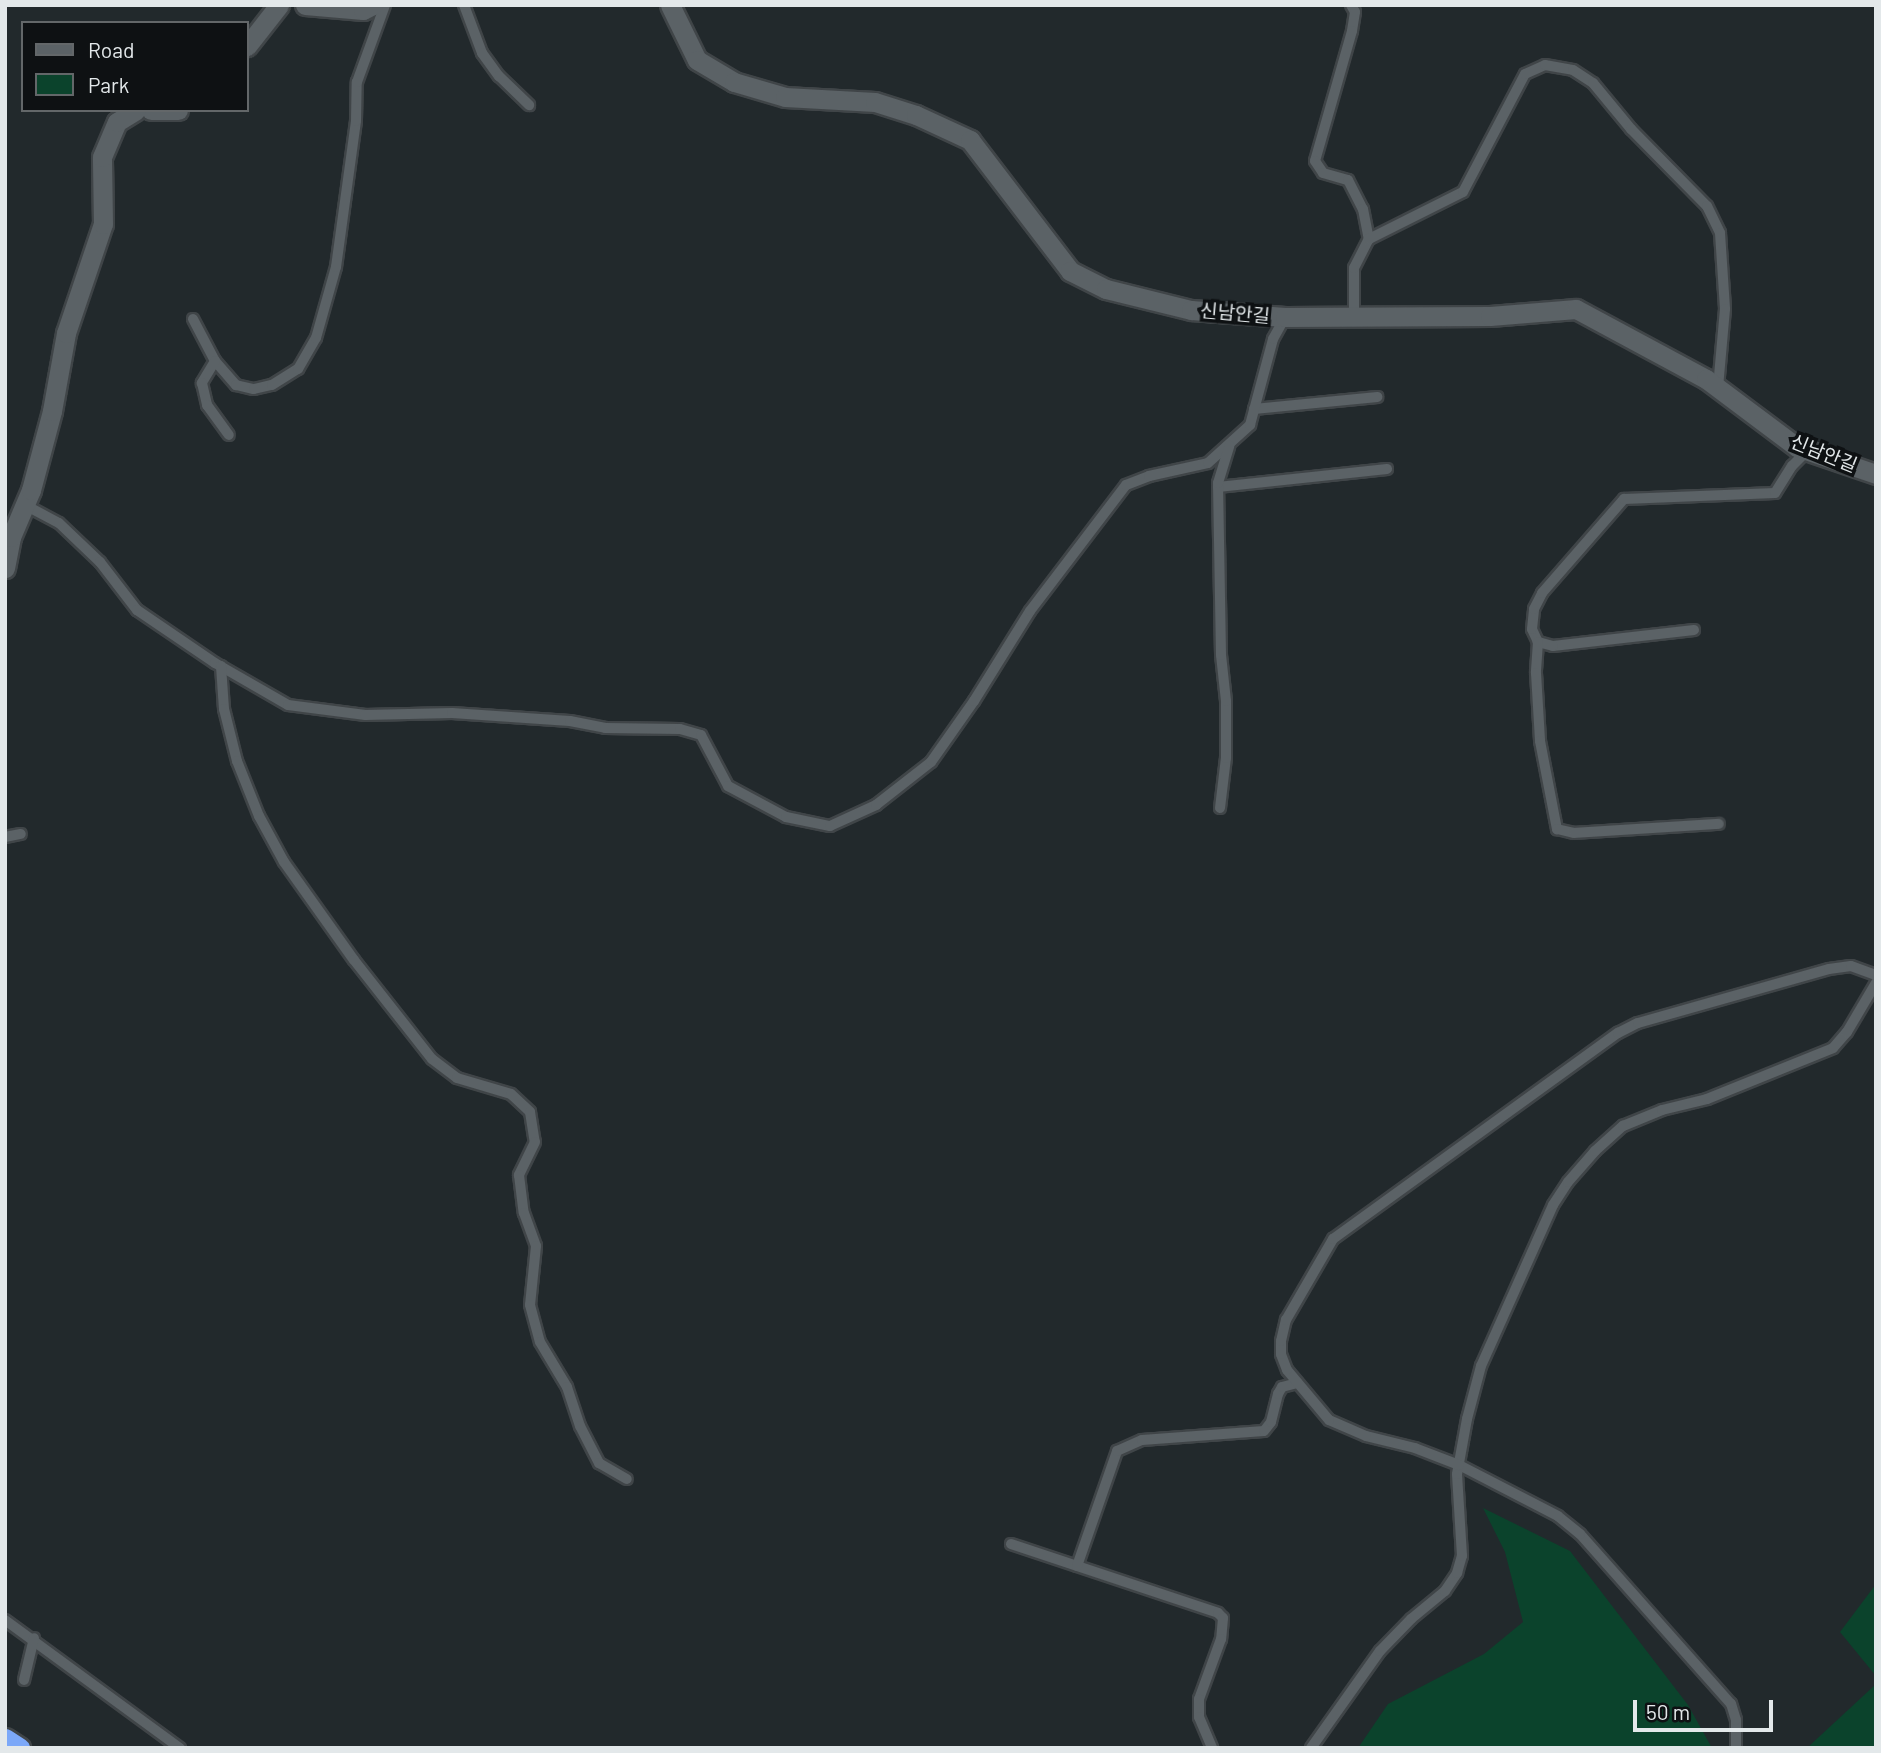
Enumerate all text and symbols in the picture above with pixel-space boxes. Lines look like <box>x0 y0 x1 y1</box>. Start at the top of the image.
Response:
legend <box>21 21 248 112</box>
text: Road <box>88 37 134 62</box>
text: Park <box>88 72 129 97</box>
street label: 신남안길 <box>1199 299 1271 327</box>
street label: 신남안길 <box>1787 429 1861 477</box>
scale bar <box>1636 1686 1776 1730</box>
text: 50 m <box>1646 1699 1690 1724</box>

